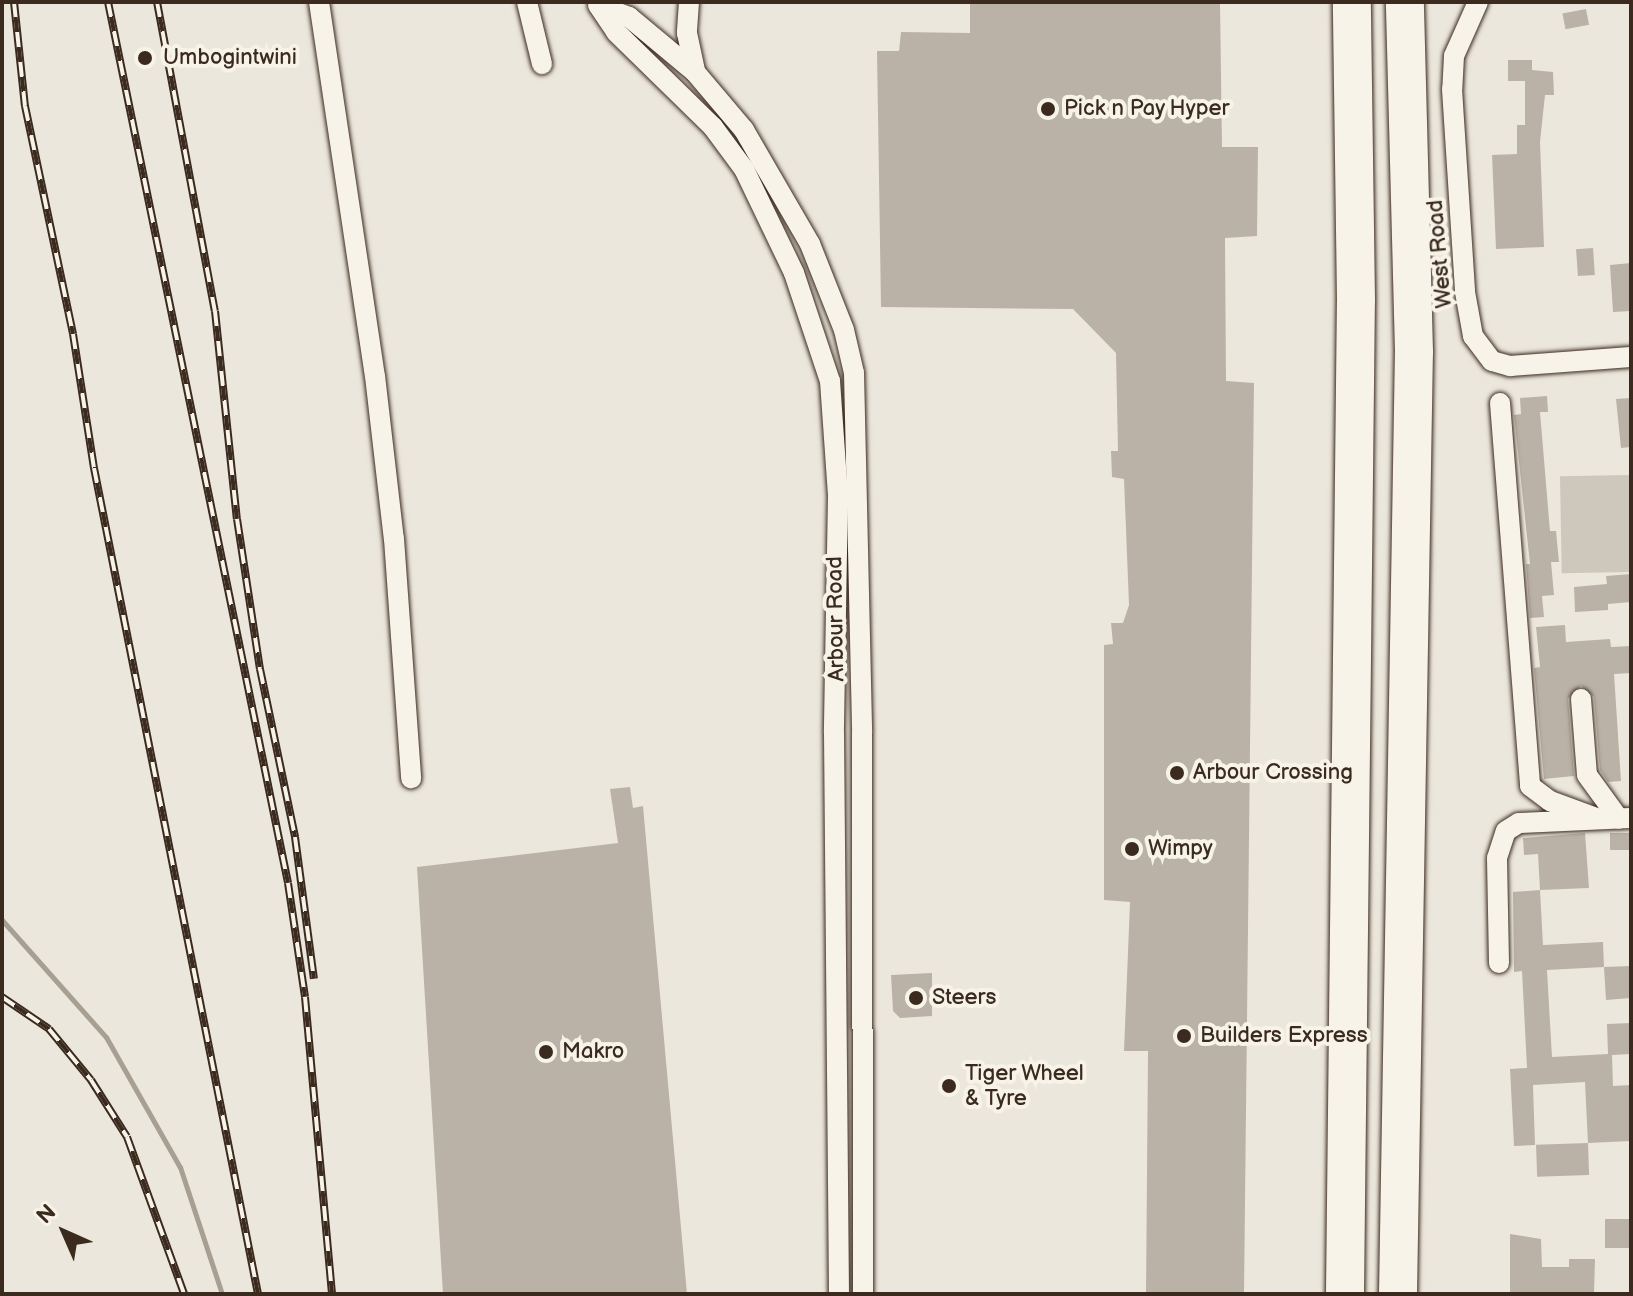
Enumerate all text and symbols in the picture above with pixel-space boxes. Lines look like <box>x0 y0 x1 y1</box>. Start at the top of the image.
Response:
place label: Umbogintwini <box>163 45 297 71</box>
marker: Umbogintwini <box>134 47 156 69</box>
place label: Pick n Pay Hyper <box>1064 96 1231 122</box>
marker: Pick n Pay Hyper <box>1039 100 1057 118</box>
street label: West Road <box>1422 199 1458 309</box>
street label: Arbour Road <box>822 556 850 682</box>
place label: Arbour Crossing <box>1193 760 1353 786</box>
marker: Arbour Crossing <box>1168 764 1186 782</box>
place label: Wimpy <box>1148 836 1213 862</box>
marker: Wimpy <box>1123 840 1141 858</box>
place label: Steers <box>932 985 996 1011</box>
marker: Steers <box>907 989 925 1007</box>
place label: Builders Express <box>1200 1023 1368 1049</box>
marker: Builders Express <box>1175 1027 1193 1045</box>
place label: Makro <box>562 1039 624 1065</box>
marker: Makro <box>537 1043 555 1061</box>
place label: Tiger Wheel & Tyre <box>965 1060 1085 1112</box>
marker: Tiger Wheel & Tyre <box>940 1077 958 1095</box>
north arrow <box>24 1192 104 1272</box>
text: N <box>31 1199 62 1230</box>

